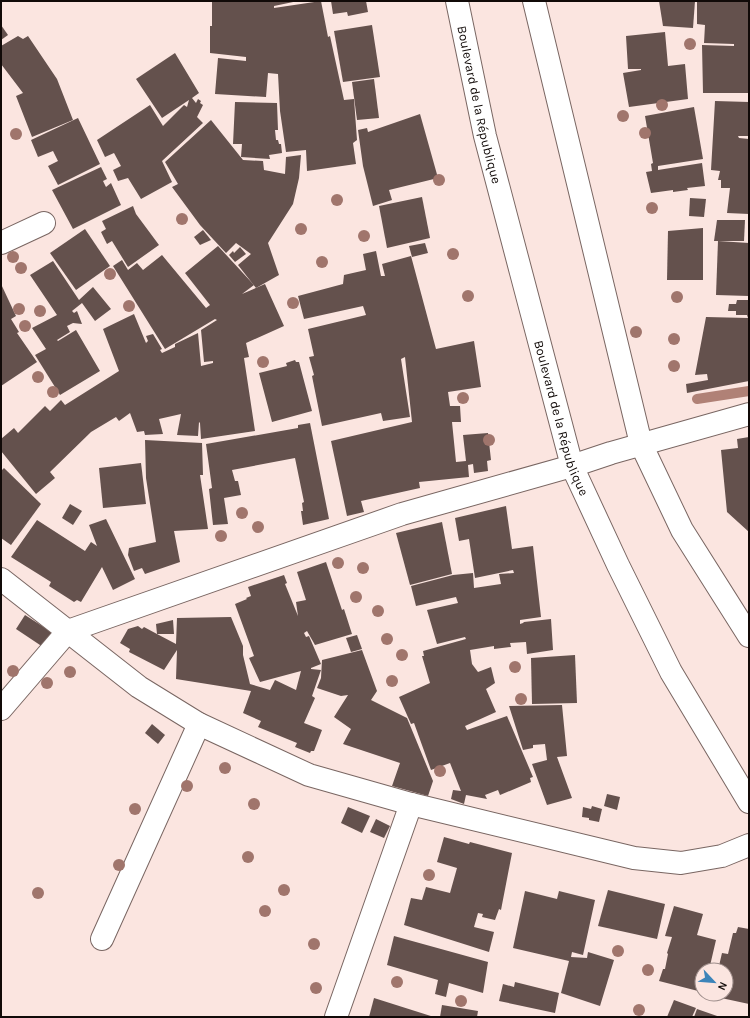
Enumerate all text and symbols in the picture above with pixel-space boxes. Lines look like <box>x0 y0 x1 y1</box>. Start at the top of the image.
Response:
street label: Boulevard de la République <box>454 24 504 186</box>
street label: Boulevard de la République <box>531 339 592 498</box>
north arrow <box>694 962 734 1002</box>
text: N <box>715 980 730 993</box>

